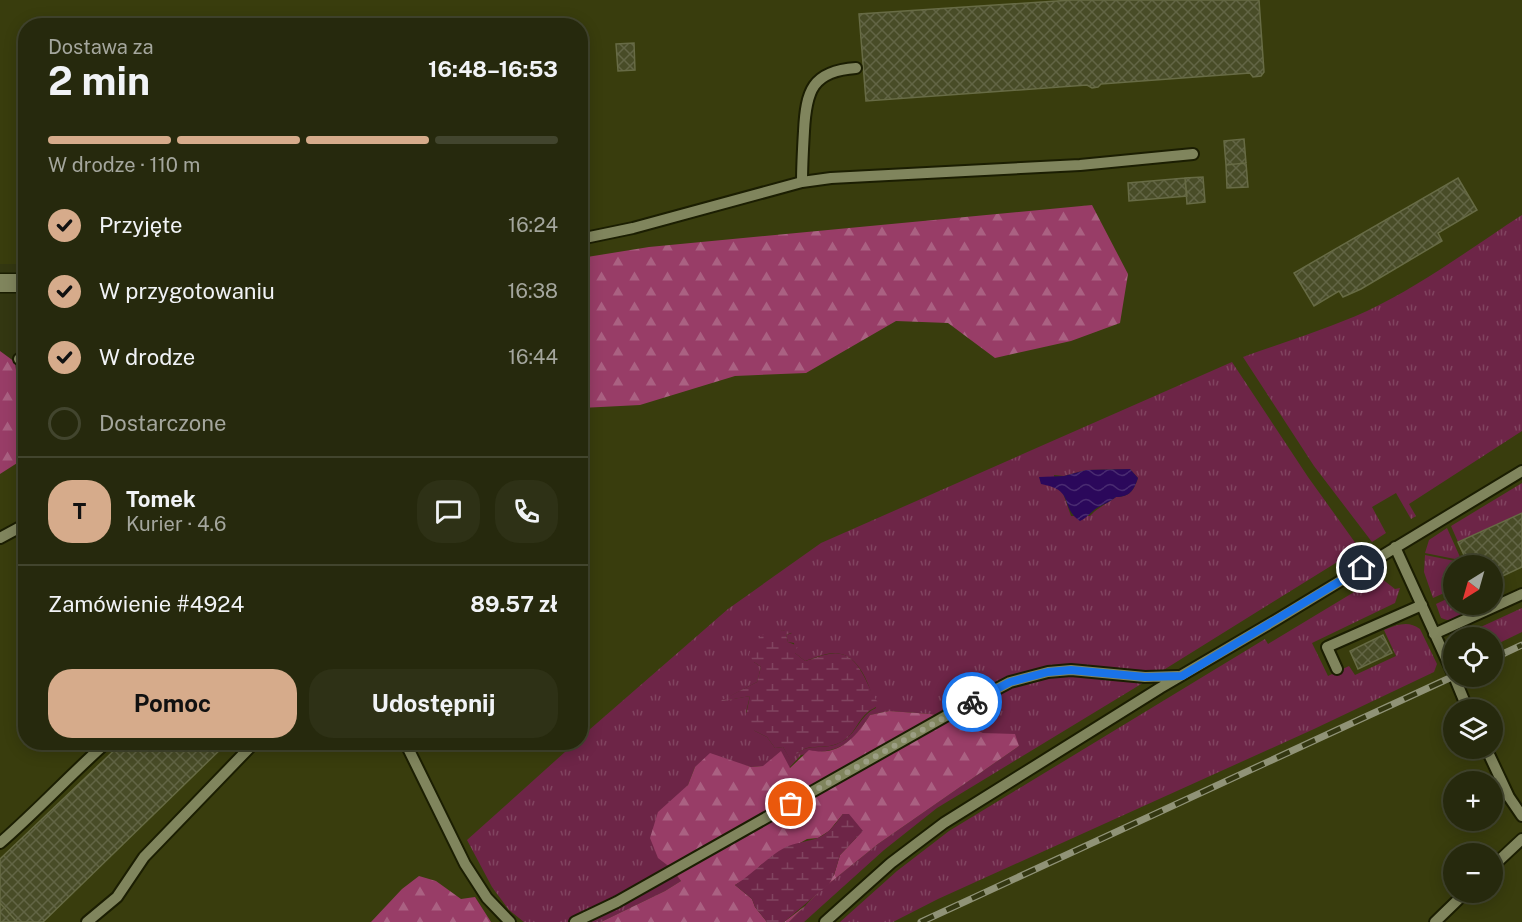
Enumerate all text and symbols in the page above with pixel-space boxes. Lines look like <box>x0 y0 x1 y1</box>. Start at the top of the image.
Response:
text: Dostawa za <box>48 35 154 59</box>
text: 16:48–16:53 <box>428 56 558 82</box>
text: 2 min <box>48 58 150 104</box>
text: W drodze · 110 m <box>48 153 200 177</box>
icon: check <box>48 209 81 242</box>
text: Przyjęte <box>99 212 182 238</box>
text: 16:24 <box>508 213 558 237</box>
icon: check <box>48 275 81 308</box>
text: W przygotowaniu <box>99 278 275 304</box>
text: 16:38 <box>507 279 558 303</box>
icon: check <box>48 341 81 374</box>
text: W drodze <box>99 344 195 370</box>
text: 16:44 <box>508 345 558 369</box>
text: Dostarczone <box>99 410 226 436</box>
button: chat <box>417 480 480 543</box>
button: phone <box>495 480 558 543</box>
text: Tomek <box>126 486 196 512</box>
text: T <box>73 498 86 524</box>
text: Kurier · 4.6 <box>126 512 226 536</box>
pin <box>1336 542 1387 593</box>
icon: home <box>1345 551 1378 584</box>
north arrow <box>1443 555 1503 615</box>
map controls <box>1443 555 1503 903</box>
text: Zamówienie #4924 <box>48 591 244 617</box>
text: 89.57 zł <box>470 591 558 617</box>
button: locate <box>1443 627 1503 687</box>
button: Pomoc <box>48 669 297 738</box>
button: Udostępnij <box>309 669 558 738</box>
courier <box>942 672 1002 732</box>
icon: bike <box>956 686 989 719</box>
button: layers <box>1443 699 1503 759</box>
button: + <box>1443 771 1503 831</box>
pin <box>765 778 816 829</box>
icon: bag <box>774 787 807 820</box>
button: − <box>1443 843 1503 903</box>

